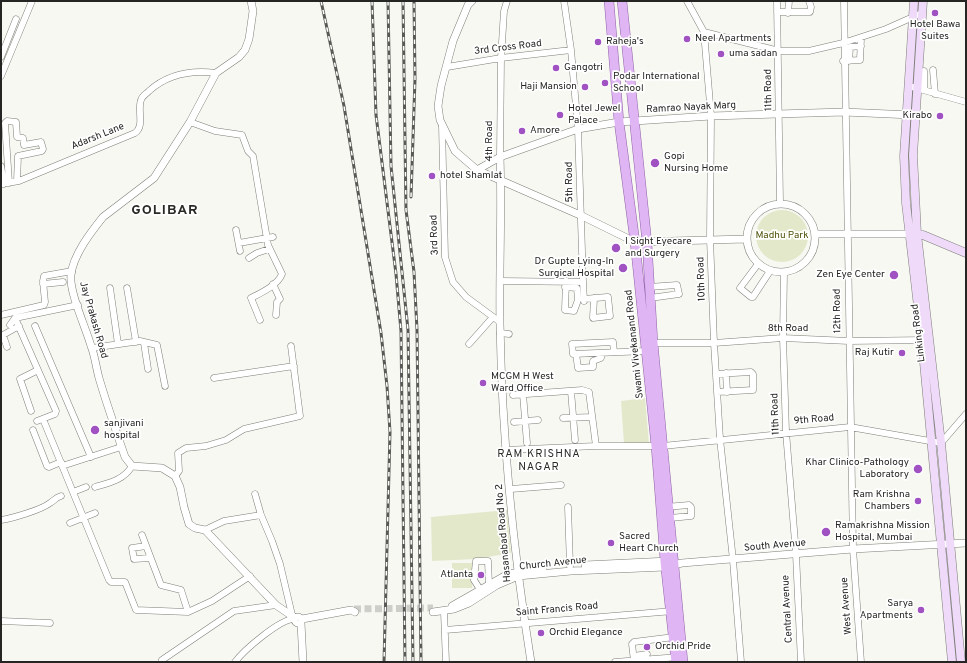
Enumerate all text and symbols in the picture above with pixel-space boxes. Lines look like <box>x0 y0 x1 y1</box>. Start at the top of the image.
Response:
marker: Hotel Bawa Suites <box>930 8 940 18</box>
place label: Hotel Bawa Suites <box>910 19 960 42</box>
place label: Neel Apartments <box>695 33 771 45</box>
marker: Neel Apartments <box>682 34 692 44</box>
place label: Raheja's <box>606 36 644 48</box>
marker: Raheja's <box>593 37 603 47</box>
street label: 3rd Cross Road <box>473 38 543 58</box>
place label: uma sadan <box>729 48 777 60</box>
marker: uma sadan <box>716 49 726 59</box>
place label: Gangotri <box>564 62 603 74</box>
marker: Gangotri <box>551 63 561 73</box>
street label: 11th Road <box>763 69 775 111</box>
place label: Podar International School <box>613 71 700 94</box>
marker: Podar International School <box>600 78 610 88</box>
place label: Haji Mansion <box>520 81 577 93</box>
marker: Haji Mansion <box>580 82 590 92</box>
street label: Ramrao Nayak Marg <box>646 100 736 116</box>
place label: Hotel Jewel Palace <box>568 103 620 126</box>
marker: Hotel Jewel Palace <box>555 110 565 120</box>
place label: Kirabo <box>903 110 932 122</box>
marker: Kirabo <box>935 111 945 121</box>
street label: Adarsh Lane <box>70 121 126 153</box>
street label: 4th Road <box>484 121 496 161</box>
place label: Amore <box>530 125 560 137</box>
marker: Amore <box>517 126 527 136</box>
place label: Gopi Nursing Home <box>664 151 728 174</box>
marker: Gopi Nursing Home <box>649 157 661 169</box>
street label: 5th Road <box>564 161 576 203</box>
place label: hotel Shamlat <box>440 170 502 182</box>
marker: hotel Shamlat <box>427 171 437 181</box>
district label: GOLIBAR <box>131 203 199 219</box>
street label: 3rd Road <box>428 214 442 256</box>
park label: Madhu Park <box>755 230 809 242</box>
place label: I Sight Eyecare and Surgery <box>625 236 692 260</box>
marker: I Sight Eyecare and Surgery <box>610 242 622 254</box>
place label: Dr Gupte Lying-In Surgical Hospital <box>535 256 614 280</box>
street label: 10th Road <box>695 256 709 302</box>
marker: Dr Gupte Lying-In Surgical Hospital <box>617 262 629 274</box>
place label: Zen Eye Center <box>816 269 885 281</box>
marker: Zen Eye Center <box>888 269 900 281</box>
street label: Jay Prakash Road <box>76 280 110 360</box>
street label: Swami Vivekanand Road <box>623 289 647 399</box>
street label: 12th Road <box>832 289 844 333</box>
street label: Linking Road <box>909 303 929 363</box>
street label: 8th Road <box>768 323 808 335</box>
place label: Raj Kutir <box>855 347 894 359</box>
marker: Raj Kutir <box>897 348 907 358</box>
place label: MCGM H West Ward Office <box>491 371 554 394</box>
marker: MCGM H West Ward Office <box>478 378 488 388</box>
street label: 11th Road <box>769 393 783 435</box>
street label: 9th Road <box>793 412 835 428</box>
place label: sanjivani hospital <box>104 418 143 442</box>
marker: sanjivani hospital <box>89 424 101 436</box>
district label: RAM KRISHNA NAGAR <box>497 448 581 474</box>
place label: Khar Clinico-Pathology Laboratory <box>805 457 909 480</box>
marker: Khar Clinico-Pathology Laboratory <box>912 463 924 475</box>
street label: Hasanabad Road No 2 <box>494 483 514 583</box>
place label: Ram Krishna Chambers <box>853 489 910 512</box>
marker: Ram Krishna Chambers <box>913 496 923 506</box>
place label: Ramakrishna Mission Hospital, Mumbai <box>835 520 930 544</box>
marker: Ramakrishna Mission Hospital, Mumbai <box>820 526 832 538</box>
place label: Sacred Heart Church <box>619 531 679 554</box>
street label: South Avenue <box>744 537 806 555</box>
marker: Sacred Heart Church <box>606 538 616 548</box>
street label: Church Avenue <box>519 554 587 574</box>
place label: Atlanta <box>440 569 473 581</box>
marker: Atlanta <box>476 570 486 580</box>
street label: Central Avenue <box>780 575 796 643</box>
street label: West Avenue <box>839 577 855 635</box>
place label: Sarya Apartments <box>860 598 913 622</box>
street label: Saint Francis Road <box>515 600 599 620</box>
marker: Sarya Apartments <box>916 605 926 615</box>
place label: Orchid Elegance <box>549 627 623 639</box>
marker: Orchid Elegance <box>536 628 546 638</box>
place label: Orchid Pride <box>655 641 711 653</box>
marker: Orchid Pride <box>642 642 652 652</box>

